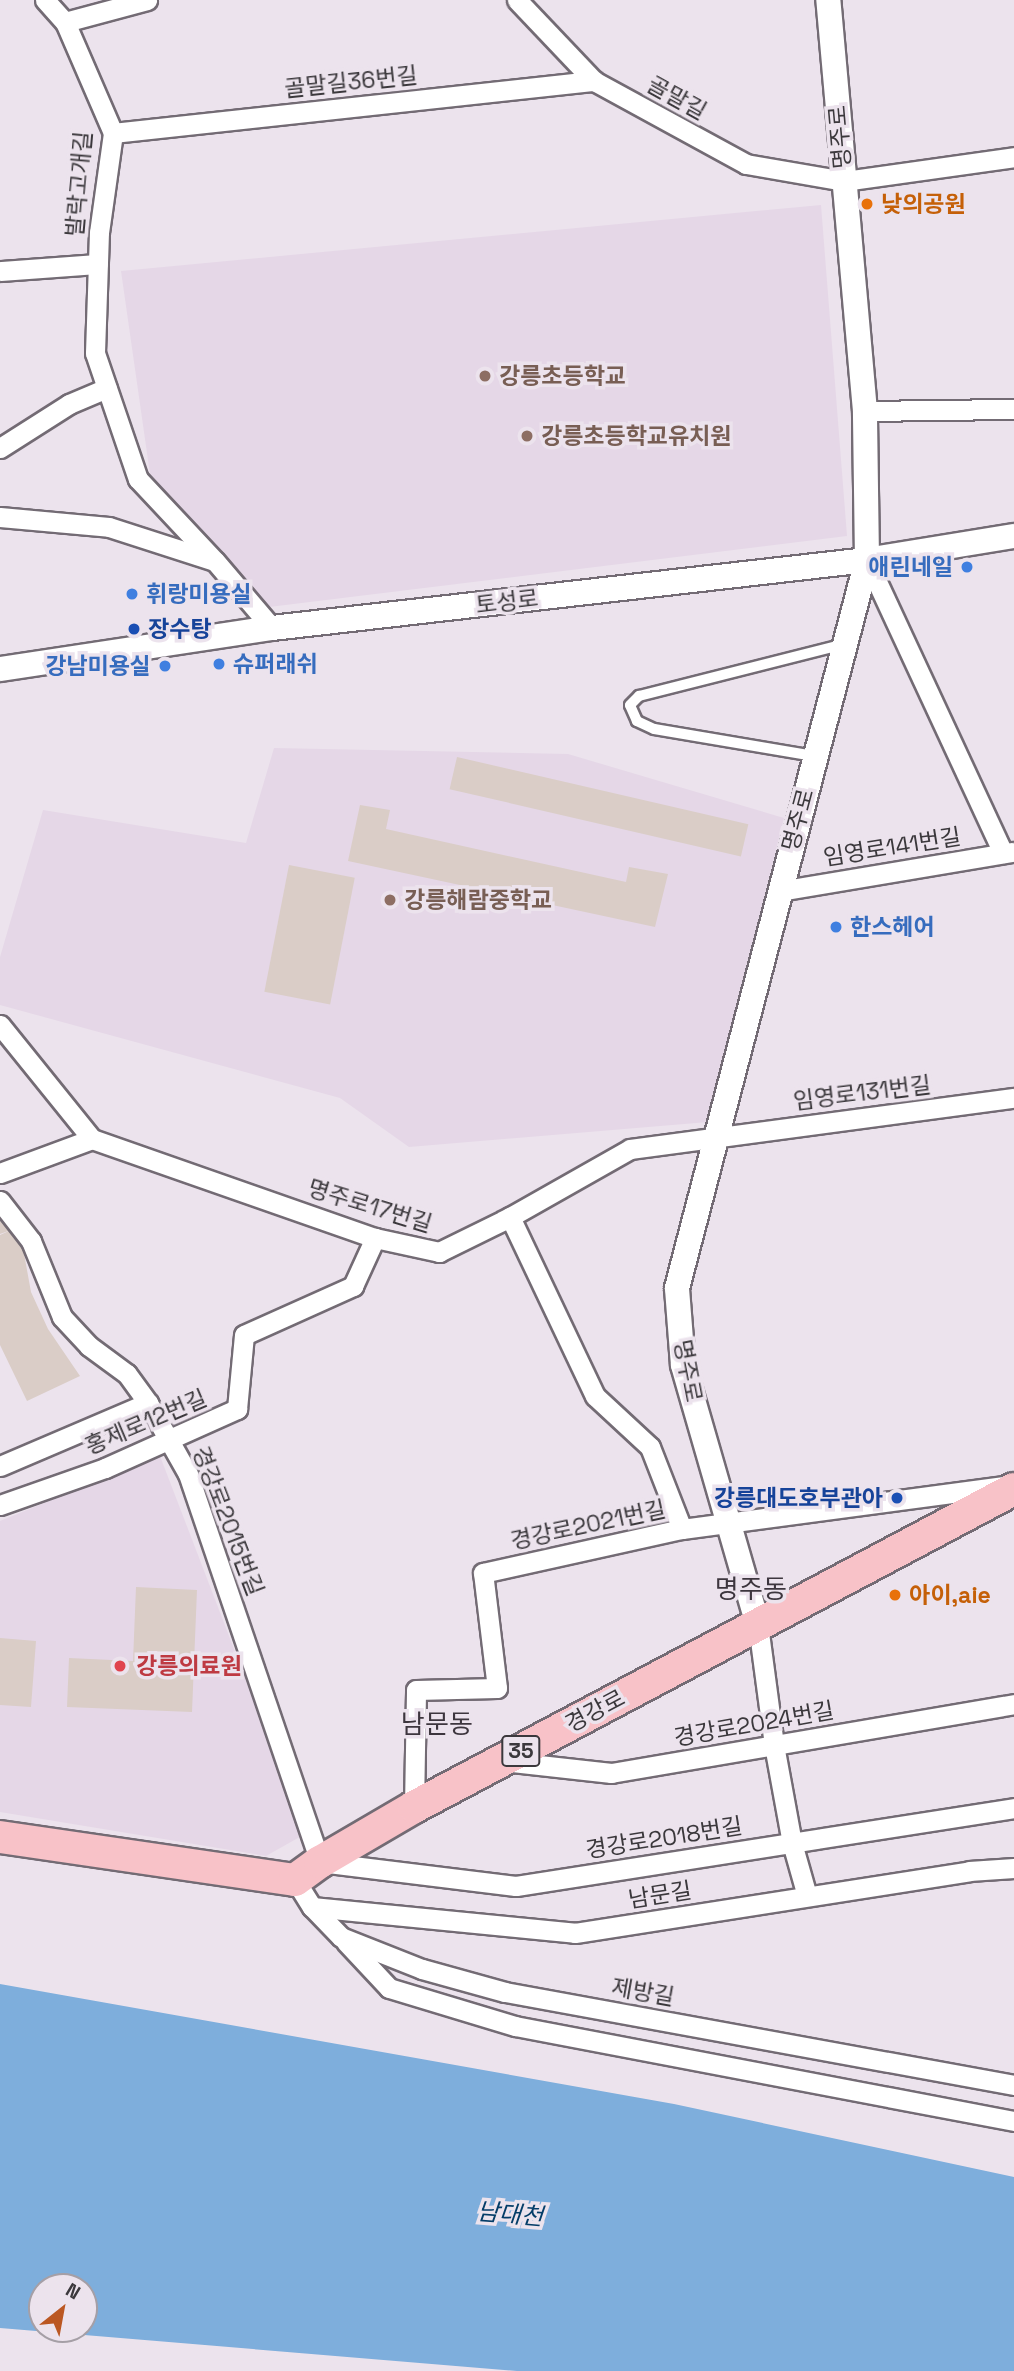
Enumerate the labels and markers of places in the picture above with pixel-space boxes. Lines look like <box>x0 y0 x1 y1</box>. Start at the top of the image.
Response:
place label: 낮의공원 <box>881 190 966 218</box>
marker: 낮의공원 <box>859 196 875 212</box>
place label: 강릉초등학교 <box>499 362 626 390</box>
marker: 강릉초등학교 <box>477 368 493 384</box>
place label: 강릉초등학교유치원 <box>541 422 731 450</box>
marker: 강릉초등학교유치원 <box>519 428 535 444</box>
place label: 애린네일 <box>868 553 953 581</box>
marker: 애린네일 <box>959 559 975 575</box>
place label: 휘랑미용실 <box>146 580 252 608</box>
marker: 휘랑미용실 <box>124 586 140 602</box>
place label: 장수탕 <box>148 615 211 643</box>
marker: 장수탕 <box>126 621 142 637</box>
place label: 슈퍼래쉬 <box>233 650 318 678</box>
place label: 강남미용실 <box>45 652 151 680</box>
marker: 슈퍼래쉬 <box>211 656 227 672</box>
marker: 강남미용실 <box>157 658 173 674</box>
place label: 강릉해람중학교 <box>404 886 552 914</box>
marker: 강릉해람중학교 <box>382 892 398 908</box>
place label: 한스헤어 <box>850 913 935 941</box>
marker: 한스헤어 <box>828 919 844 935</box>
place label: 강릉대도호부관아 <box>714 1484 883 1512</box>
marker: 강릉대도호부관아 <box>889 1490 905 1506</box>
place label: 아이,aie <box>909 1581 991 1609</box>
marker: 아이,aie <box>887 1587 903 1603</box>
place label: 강릉의료원 <box>136 1652 242 1680</box>
marker: 강릉의료원 <box>110 1656 130 1676</box>

